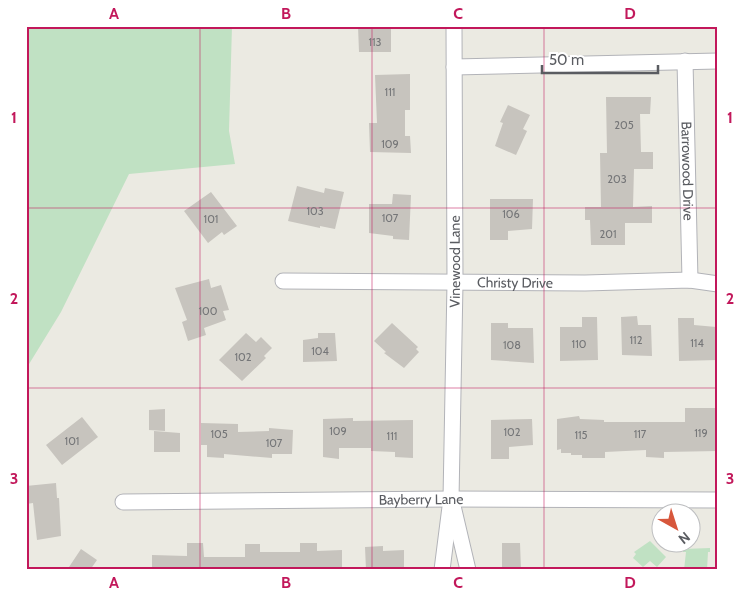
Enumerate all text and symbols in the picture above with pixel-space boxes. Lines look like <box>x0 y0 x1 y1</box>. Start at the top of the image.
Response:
text: A <box>109 4 119 23</box>
text: B <box>281 4 291 23</box>
text: C <box>453 4 463 23</box>
text: D <box>624 4 636 23</box>
house number: 113 <box>368 35 382 49</box>
scale bar <box>542 42 658 74</box>
text: 50 m <box>549 51 584 69</box>
house number: 111 <box>385 85 395 99</box>
text: 1 <box>11 108 17 127</box>
text: 1 <box>727 108 733 127</box>
house number: 205 <box>614 118 634 132</box>
street label: Barrowood Drive <box>677 121 698 221</box>
house number: 109 <box>381 137 399 151</box>
house number: 203 <box>607 172 627 186</box>
house number: 103 <box>306 204 324 218</box>
house number: 106 <box>502 207 520 221</box>
house number: 107 <box>382 211 399 225</box>
house number: 101 <box>204 212 218 226</box>
street label: Vinewood Lane <box>446 215 464 308</box>
house number: 201 <box>599 227 617 241</box>
street label: Christy Drive <box>477 273 553 292</box>
text: 2 <box>10 289 18 308</box>
text: 2 <box>726 289 734 308</box>
house number: 100 <box>199 304 218 318</box>
house number: 112 <box>630 333 643 347</box>
house number: 114 <box>690 336 704 350</box>
house number: 110 <box>572 337 587 351</box>
house number: 108 <box>503 338 521 352</box>
house number: 104 <box>311 344 329 358</box>
house number: 102 <box>234 350 252 364</box>
house number: 109 <box>329 424 347 438</box>
house number: 102 <box>503 425 521 439</box>
house number: 119 <box>694 426 708 440</box>
house number: 105 <box>210 427 228 441</box>
house number: 117 <box>634 427 647 441</box>
house number: 115 <box>574 428 588 442</box>
house number: 111 <box>387 429 397 443</box>
house number: 101 <box>65 434 79 448</box>
house number: 107 <box>266 436 283 450</box>
text: 3 <box>10 469 18 488</box>
text: 3 <box>726 469 734 488</box>
street label: Bayberry Lane <box>379 490 463 509</box>
north arrow <box>652 504 702 554</box>
text: N <box>675 528 694 548</box>
text: A <box>109 573 119 592</box>
text: B <box>281 573 291 592</box>
text: C <box>453 573 463 592</box>
text: D <box>624 573 636 592</box>

